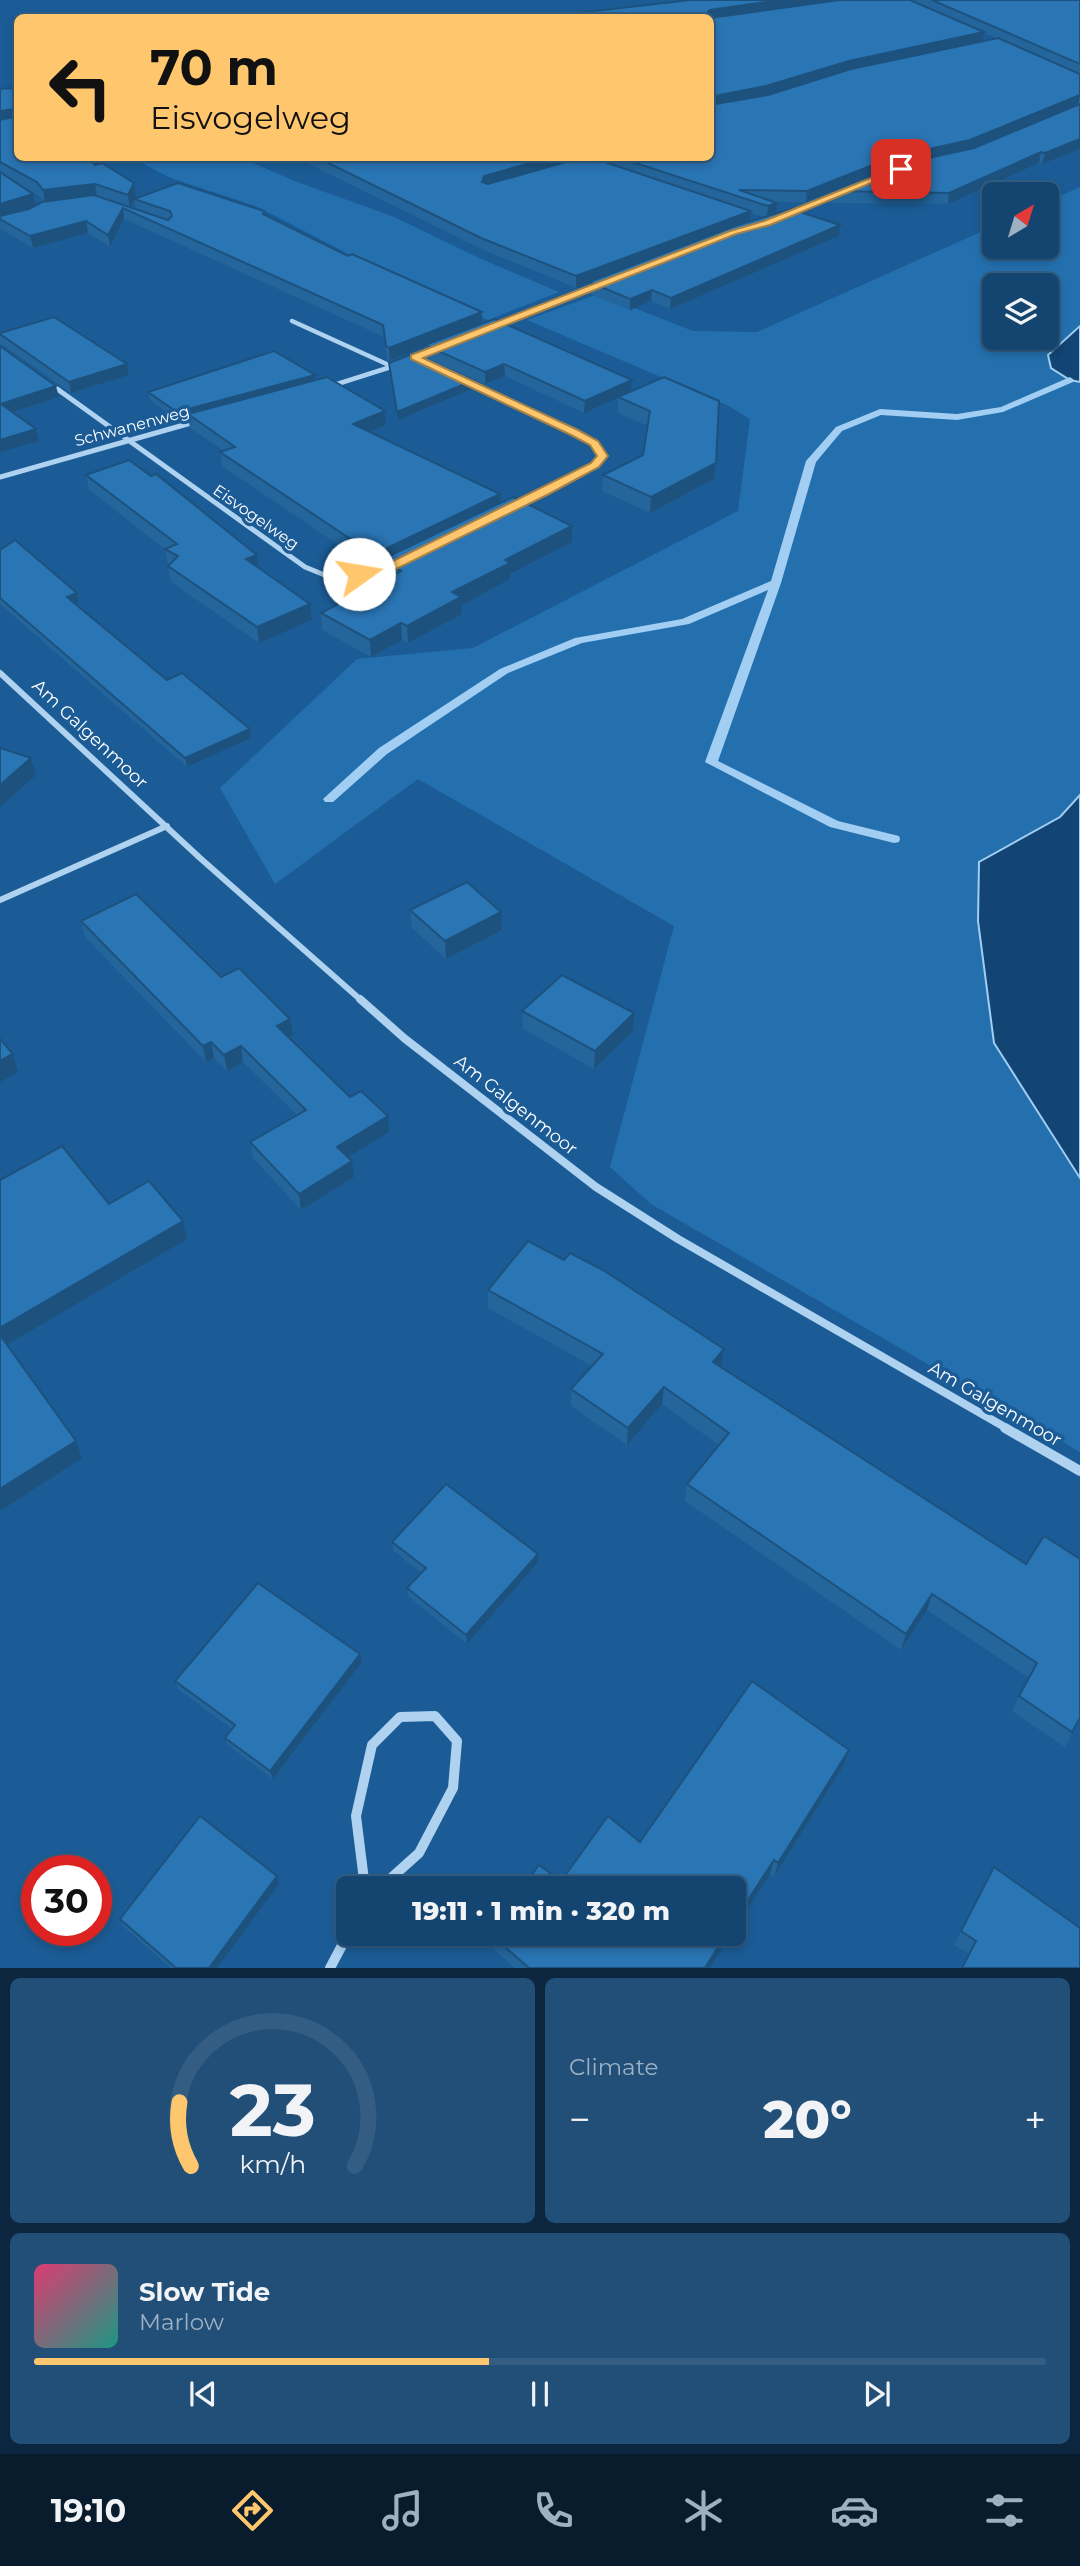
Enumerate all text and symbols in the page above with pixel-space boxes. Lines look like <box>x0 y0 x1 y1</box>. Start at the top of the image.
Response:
text: 70 m <box>150 38 278 97</box>
icon: left <box>35 42 126 133</box>
text: Eisvogelweg <box>150 98 351 137</box>
pin <box>871 139 931 199</box>
icon: arrive <box>882 150 920 188</box>
north arrow <box>982 182 1059 259</box>
map controls <box>982 182 1059 350</box>
button: layers <box>982 273 1059 350</box>
street label: Schwanenweg <box>72 402 192 450</box>
street label: Eisvogelweg <box>209 480 303 554</box>
position arrow <box>322 537 396 611</box>
street label: Am Galgenmoor <box>28 675 152 793</box>
street label: Am Galgenmoor <box>450 1050 582 1160</box>
street label: Am Galgenmoor <box>924 1357 1066 1451</box>
speed limit sign: 30 <box>21 1855 112 1946</box>
text: 19:11 · 1 min · 320 m <box>412 1895 670 1927</box>
text: Climate <box>569 2053 658 2081</box>
text: 23 <box>229 2067 316 2155</box>
text: 20° <box>763 2088 852 2151</box>
text: − <box>569 2096 591 2143</box>
text: + <box>1024 2096 1046 2143</box>
text: km/h <box>239 2149 306 2179</box>
text: Slow Tide <box>139 2276 270 2308</box>
text: Marlow <box>139 2308 224 2336</box>
icon: previous <box>184 2375 222 2413</box>
icon: pause <box>521 2375 559 2413</box>
icon: next <box>858 2375 896 2413</box>
icon: directions <box>228 2486 277 2535</box>
icon: music <box>378 2486 427 2535</box>
icon: phone <box>529 2486 578 2535</box>
icon: climate <box>679 2486 728 2535</box>
icon: car <box>830 2486 879 2535</box>
icon: filters <box>980 2486 1029 2535</box>
text: 19:10 <box>51 2491 126 2530</box>

